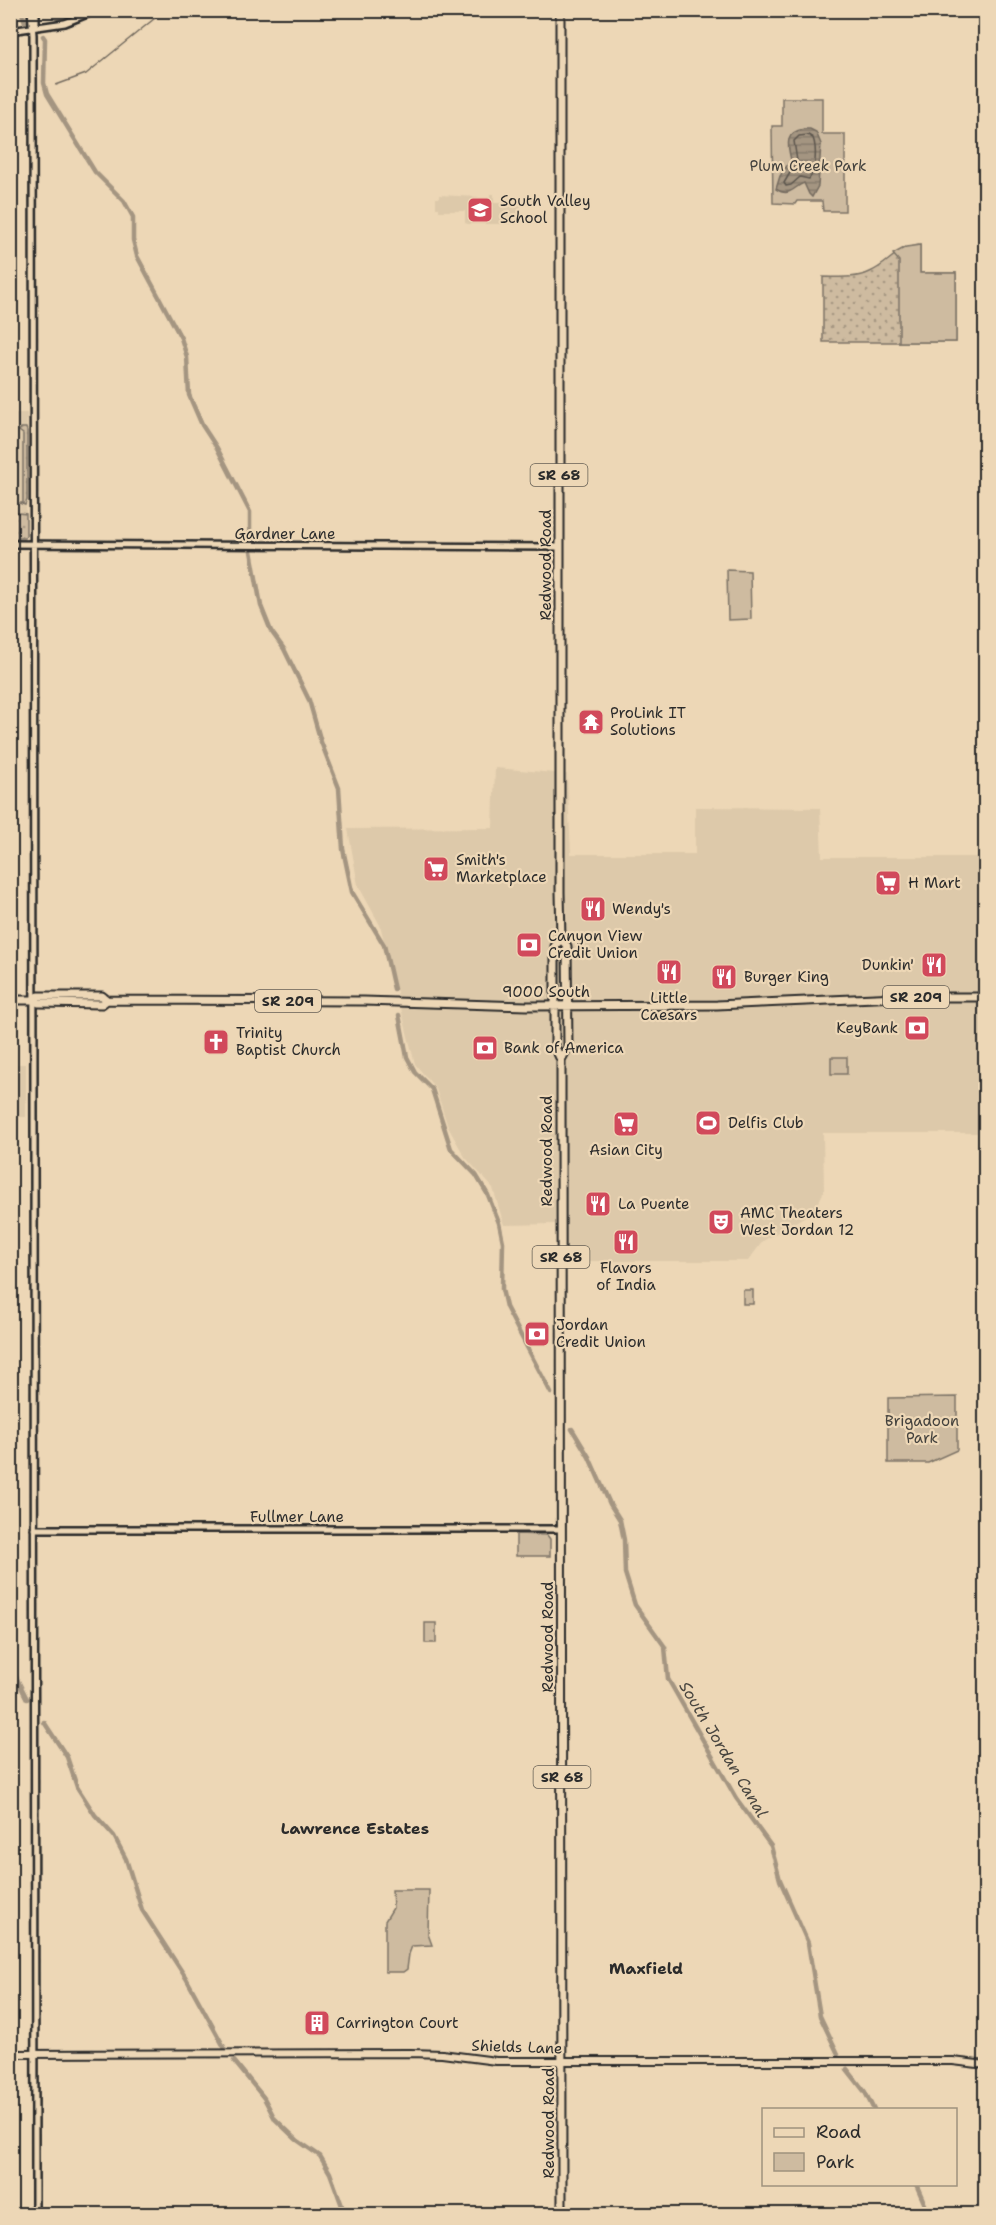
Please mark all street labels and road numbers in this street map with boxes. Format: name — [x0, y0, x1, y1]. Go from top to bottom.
road number: SR 68 — [530, 464, 588, 486]
street label: Redwood Road — [536, 509, 556, 621]
street label: Gardner Lane — [235, 524, 335, 544]
street label: 9000 South — [502, 982, 590, 1002]
road number: SR 209 — [883, 986, 949, 1008]
road number: SR 209 — [255, 990, 321, 1012]
street label: Redwood Road — [537, 1095, 557, 1207]
road number: SR 68 — [532, 1246, 590, 1268]
street label: Fullmer Lane — [250, 1507, 344, 1527]
street label: Redwood Road — [538, 1581, 558, 1693]
road number: SR 68 — [534, 1766, 590, 1788]
street label: Shields Lane — [471, 2035, 563, 2059]
street label: Redwood Road — [539, 2067, 559, 2179]

